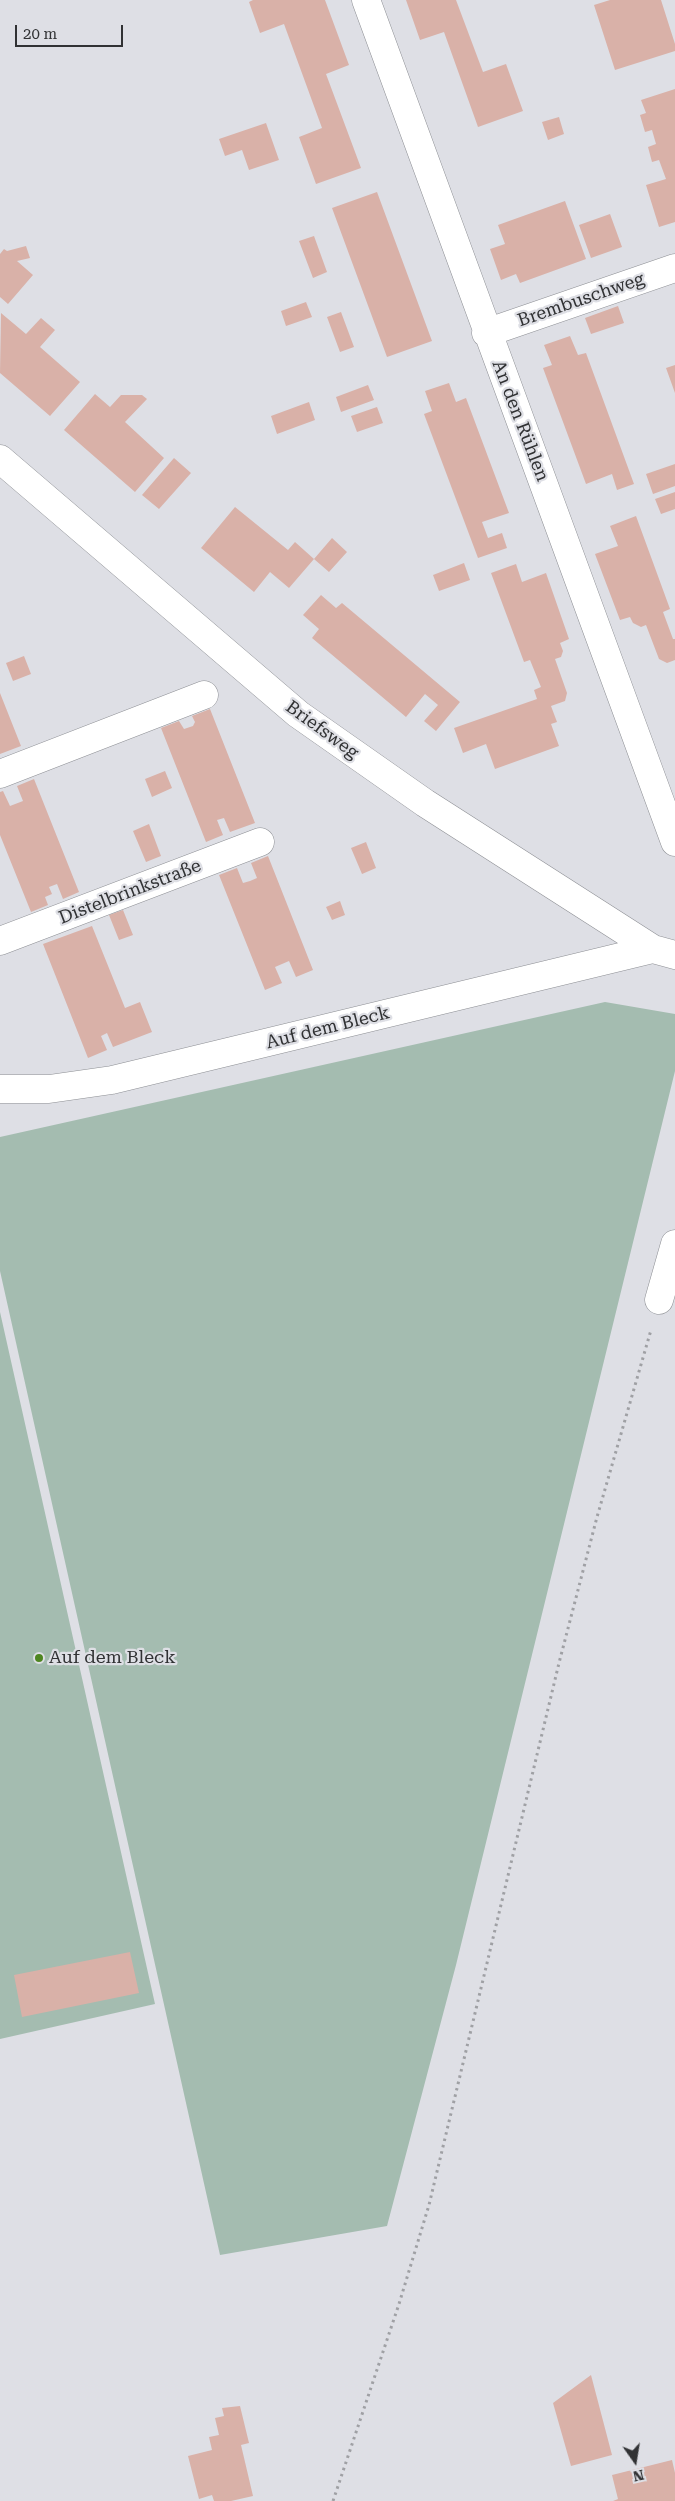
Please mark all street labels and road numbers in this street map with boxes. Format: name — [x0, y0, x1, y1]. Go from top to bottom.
street label: Brembuschweg — [515, 268, 647, 332]
street label: An den Rühlen — [487, 357, 553, 485]
street label: Briefsweg — [281, 696, 363, 764]
street label: Distelbrinkstraße — [56, 855, 204, 929]
street label: Auf dem Bleck — [264, 1002, 392, 1054]

